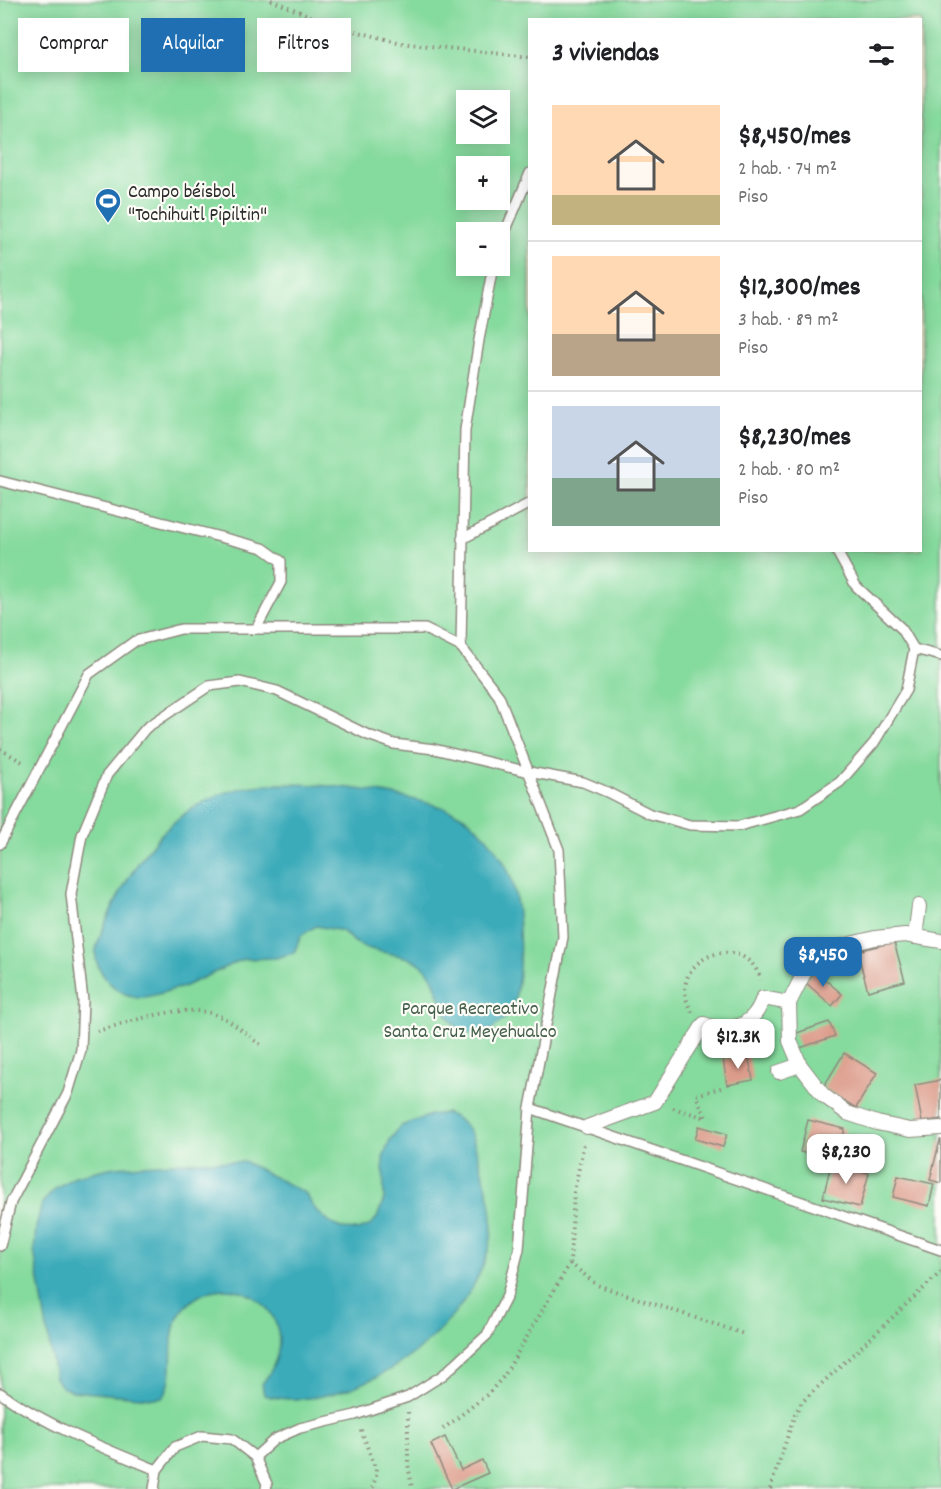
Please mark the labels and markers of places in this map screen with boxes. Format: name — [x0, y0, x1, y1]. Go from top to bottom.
place label: Campo béisbol "Tochihuitl Pipiltin" — [128, 179, 267, 230]
sports icon: Campo béisbol "Tochihuitl Pipiltin" — [93, 186, 123, 224]
pin: $8,450 — [774, 937, 872, 988]
pin: $12.3K — [689, 1019, 787, 1070]
pin: $8,230 — [797, 1134, 895, 1185]

